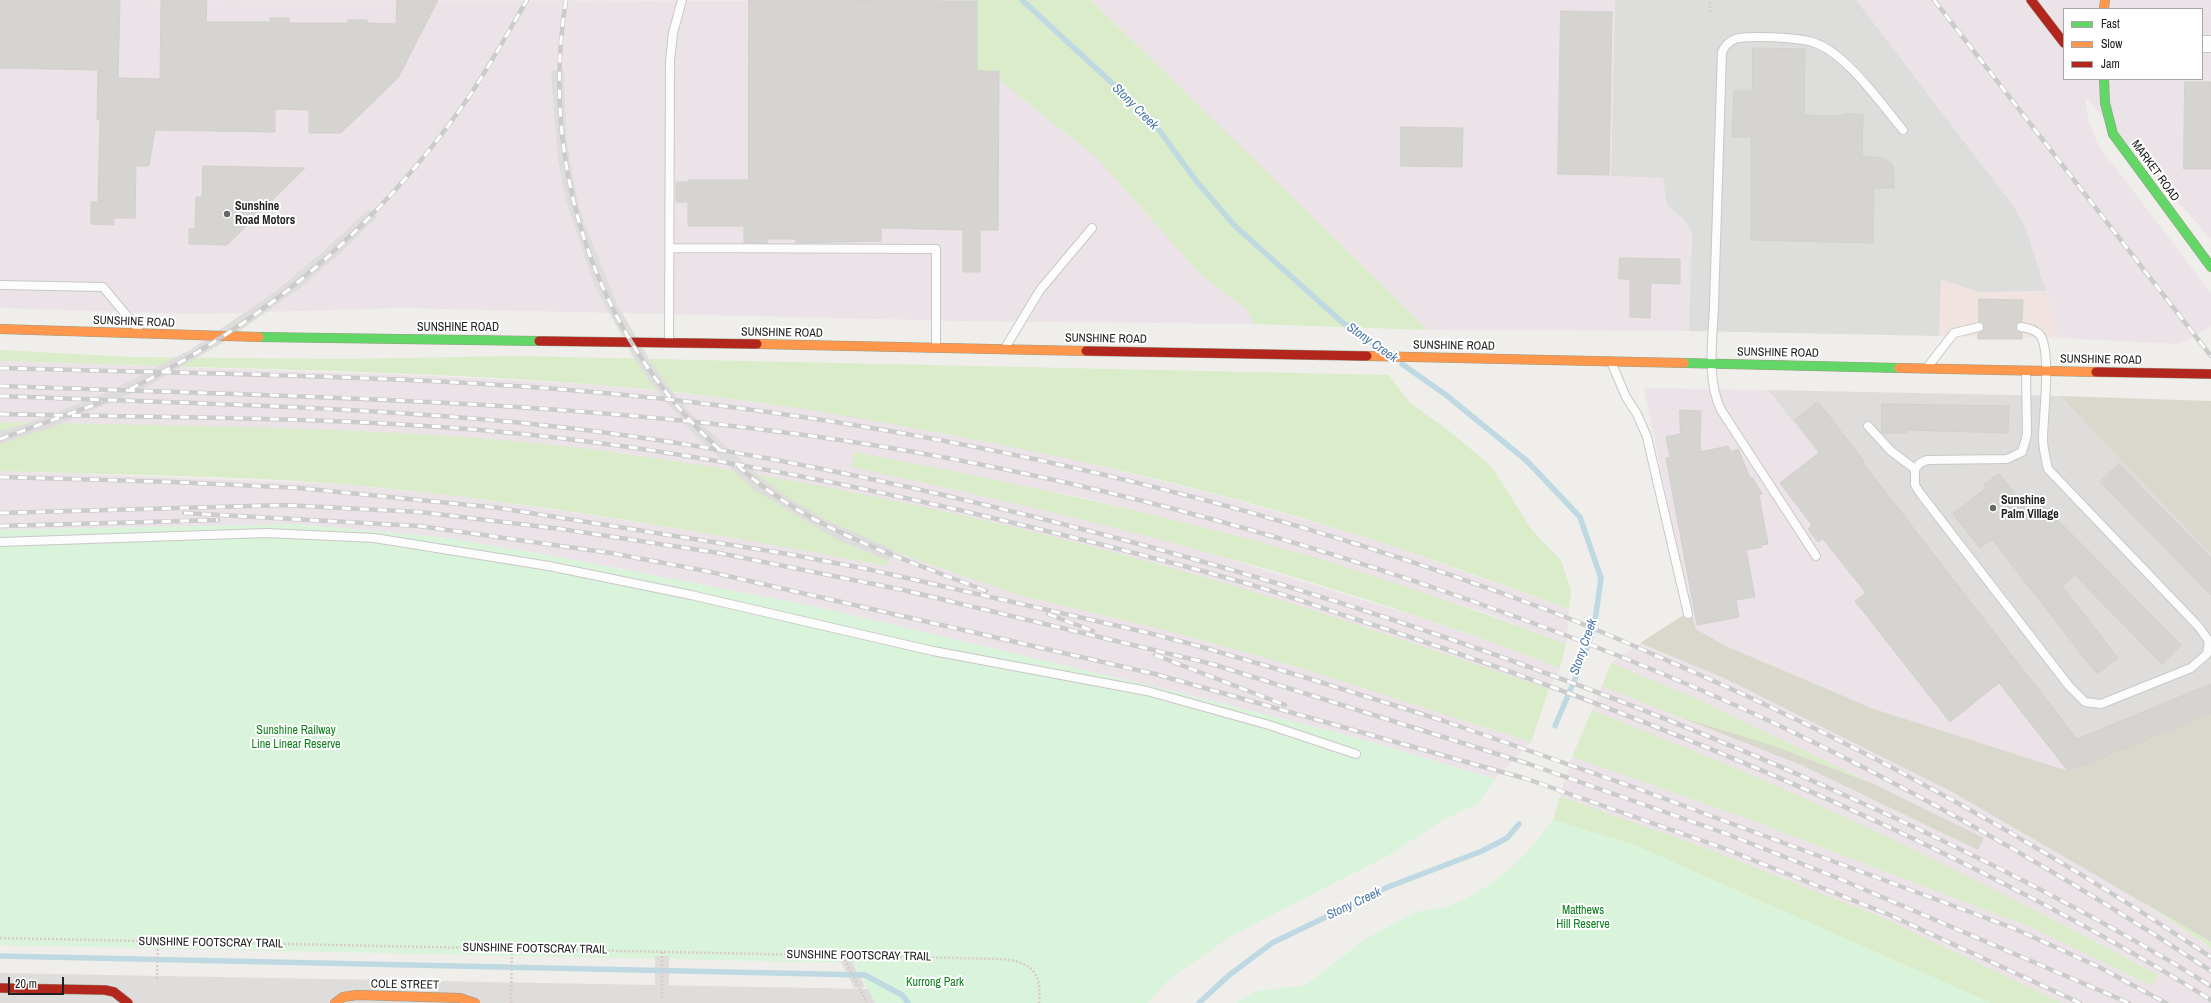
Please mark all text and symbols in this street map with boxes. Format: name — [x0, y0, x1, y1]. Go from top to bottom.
legend — [2063, 8, 2203, 80]
text: Fast — [2101, 16, 2120, 32]
text: Slow — [2101, 36, 2122, 52]
text: Jam — [2101, 56, 2120, 72]
water label: Stony Creek — [1109, 81, 1161, 133]
street label: MARKET ROAD — [2128, 138, 2182, 204]
place label: Sunshine Road Motors — [235, 200, 295, 228]
marker: Sunshine Road Motors — [222, 209, 232, 219]
street label: SUNSHINE ROAD — [93, 313, 175, 331]
water label: Stony Creek — [1344, 320, 1400, 366]
street label: SUNSHINE ROAD — [417, 321, 499, 335]
street label: SUNSHINE ROAD — [741, 325, 823, 341]
street label: SUNSHINE ROAD — [1065, 331, 1147, 347]
street label: SUNSHINE ROAD — [1413, 338, 1495, 354]
street label: SUNSHINE ROAD — [1737, 345, 1819, 361]
street label: SUNSHINE ROAD — [2060, 352, 2142, 368]
place label: Sunshine Palm Village — [2001, 494, 2059, 522]
marker: Sunshine Palm Village — [1988, 503, 1998, 513]
water label: Stony Creek — [1567, 617, 1601, 677]
park label: Sunshine Railway Line Linear Reserve — [251, 724, 341, 752]
water label: Stony Creek — [1324, 885, 1384, 923]
park label: Matthews Hill Reserve — [1556, 904, 1610, 932]
street label: SUNSHINE FOOTSCRAY TRAIL — [139, 935, 283, 951]
street label: SUNSHINE FOOTSCRAY TRAIL — [463, 941, 607, 957]
street label: SUNSHINE FOOTSCRAY TRAIL — [787, 948, 931, 964]
scale bar — [10, 969, 66, 995]
text: 20 m — [15, 976, 37, 992]
park label: Kurrong Park — [906, 976, 964, 990]
street label: COLE STREET — [371, 977, 439, 993]

